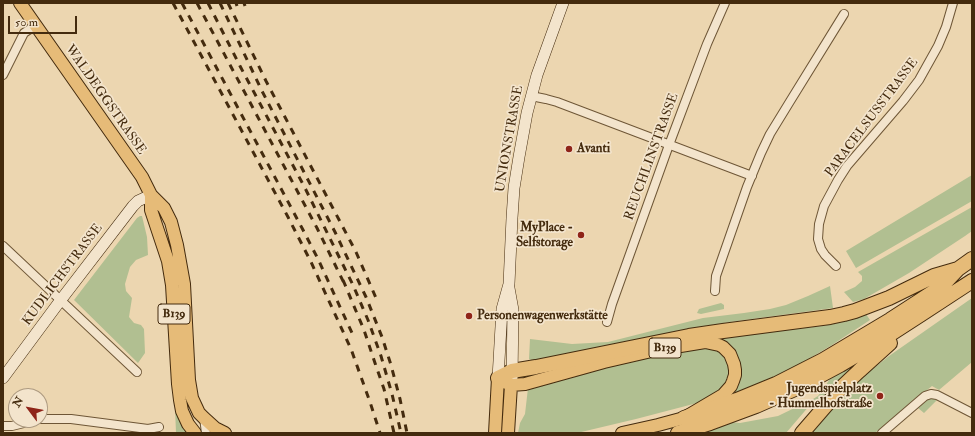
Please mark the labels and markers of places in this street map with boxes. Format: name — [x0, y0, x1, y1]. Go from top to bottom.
place label: Avanti — [577, 141, 610, 157]
marker: Avanti — [564, 144, 574, 154]
place label: MyPlace - Selfstorage — [516, 220, 573, 251]
marker: MyPlace - Selfstorage — [576, 230, 586, 240]
place label: Personenwagenwerkstätte — [477, 308, 608, 324]
marker: Personenwagenwerkstätte — [464, 311, 474, 321]
place label: Jugendspielplatz - Hummelhofstraße — [769, 381, 872, 412]
marker: Jugendspielplatz - Hummelhofstraße — [875, 391, 885, 401]

